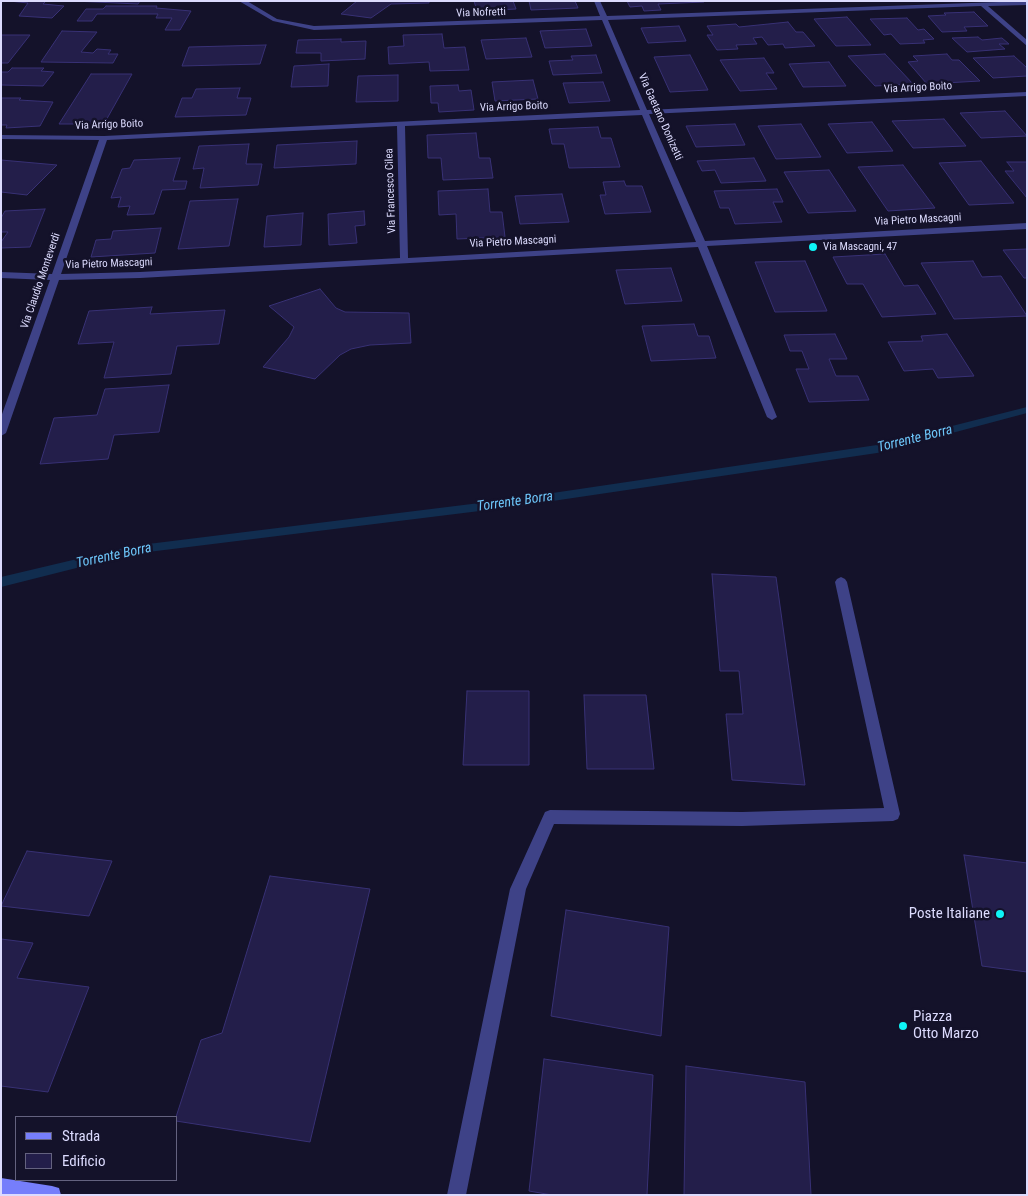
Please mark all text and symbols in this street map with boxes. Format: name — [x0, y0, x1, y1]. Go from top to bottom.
street label: Via Nofretti — [456, 6, 506, 20]
street label: Via Gaetano Donizetti — [635, 71, 685, 163]
street label: Via Arrigo Boito — [884, 80, 952, 96]
street label: Via Arrigo Boito — [480, 99, 548, 115]
street label: Via Arrigo Boito — [75, 117, 143, 133]
street label: Via Francesco Cilea — [383, 148, 399, 234]
street label: Via Pietro Mascagni — [874, 211, 962, 229]
street label: Via Claudio Monteverdi — [18, 231, 64, 331]
street label: Via Pietro Mascagni — [469, 233, 557, 251]
place label: Via Mascagni, 47 — [823, 240, 897, 254]
marker: Via Mascagni, 47 — [807, 241, 819, 253]
street label: Via Pietro Mascagni — [65, 256, 153, 272]
water label: Torrente Borra — [876, 422, 954, 456]
water label: Torrente Borra — [476, 488, 554, 516]
water label: Torrente Borra — [75, 540, 153, 572]
place label: Poste Italiane — [909, 905, 990, 923]
marker: Poste Italiane — [994, 908, 1006, 920]
place label: Piazza Otto Marzo — [913, 1008, 979, 1043]
marker: Piazza Otto Marzo — [897, 1020, 909, 1032]
legend — [15, 1116, 178, 1181]
text: Strada — [62, 1127, 100, 1145]
text: Edificio — [62, 1152, 105, 1170]

